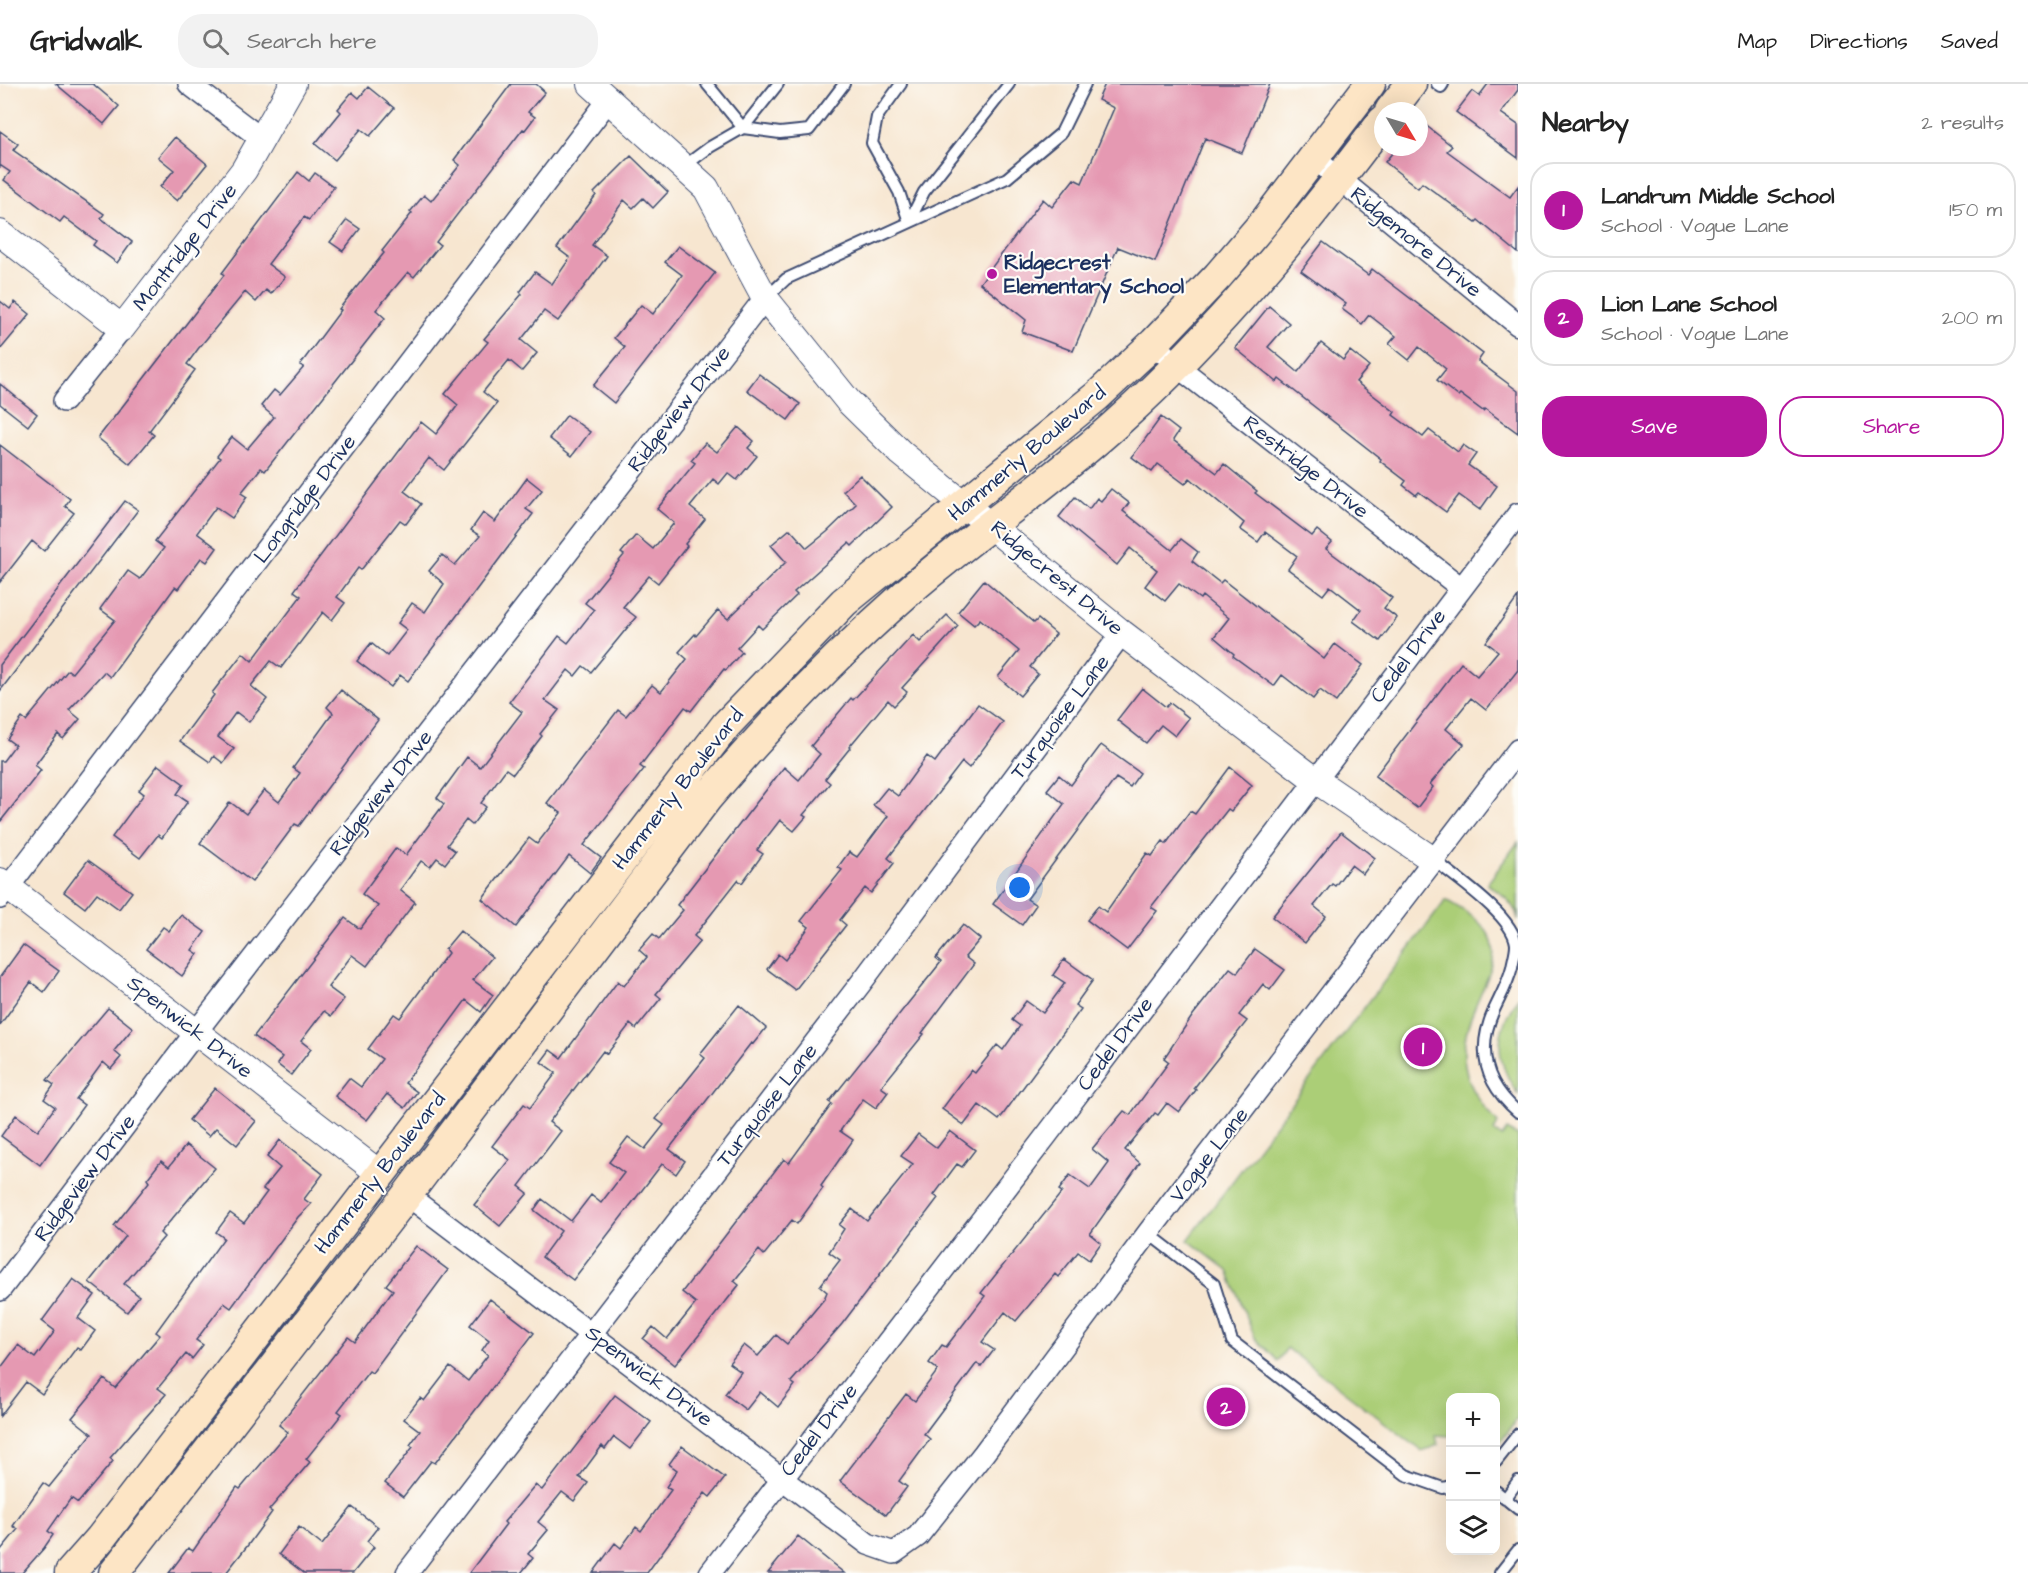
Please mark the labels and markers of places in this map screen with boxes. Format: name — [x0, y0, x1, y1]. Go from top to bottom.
place label: Ridgecrest Elementary School — [1004, 248, 1185, 304]
marker: Ridgecrest Elementary School — [985, 267, 999, 281]
pin: 1 — [1404, 1024, 1442, 1070]
pin: 2 — [1206, 1384, 1246, 1430]

